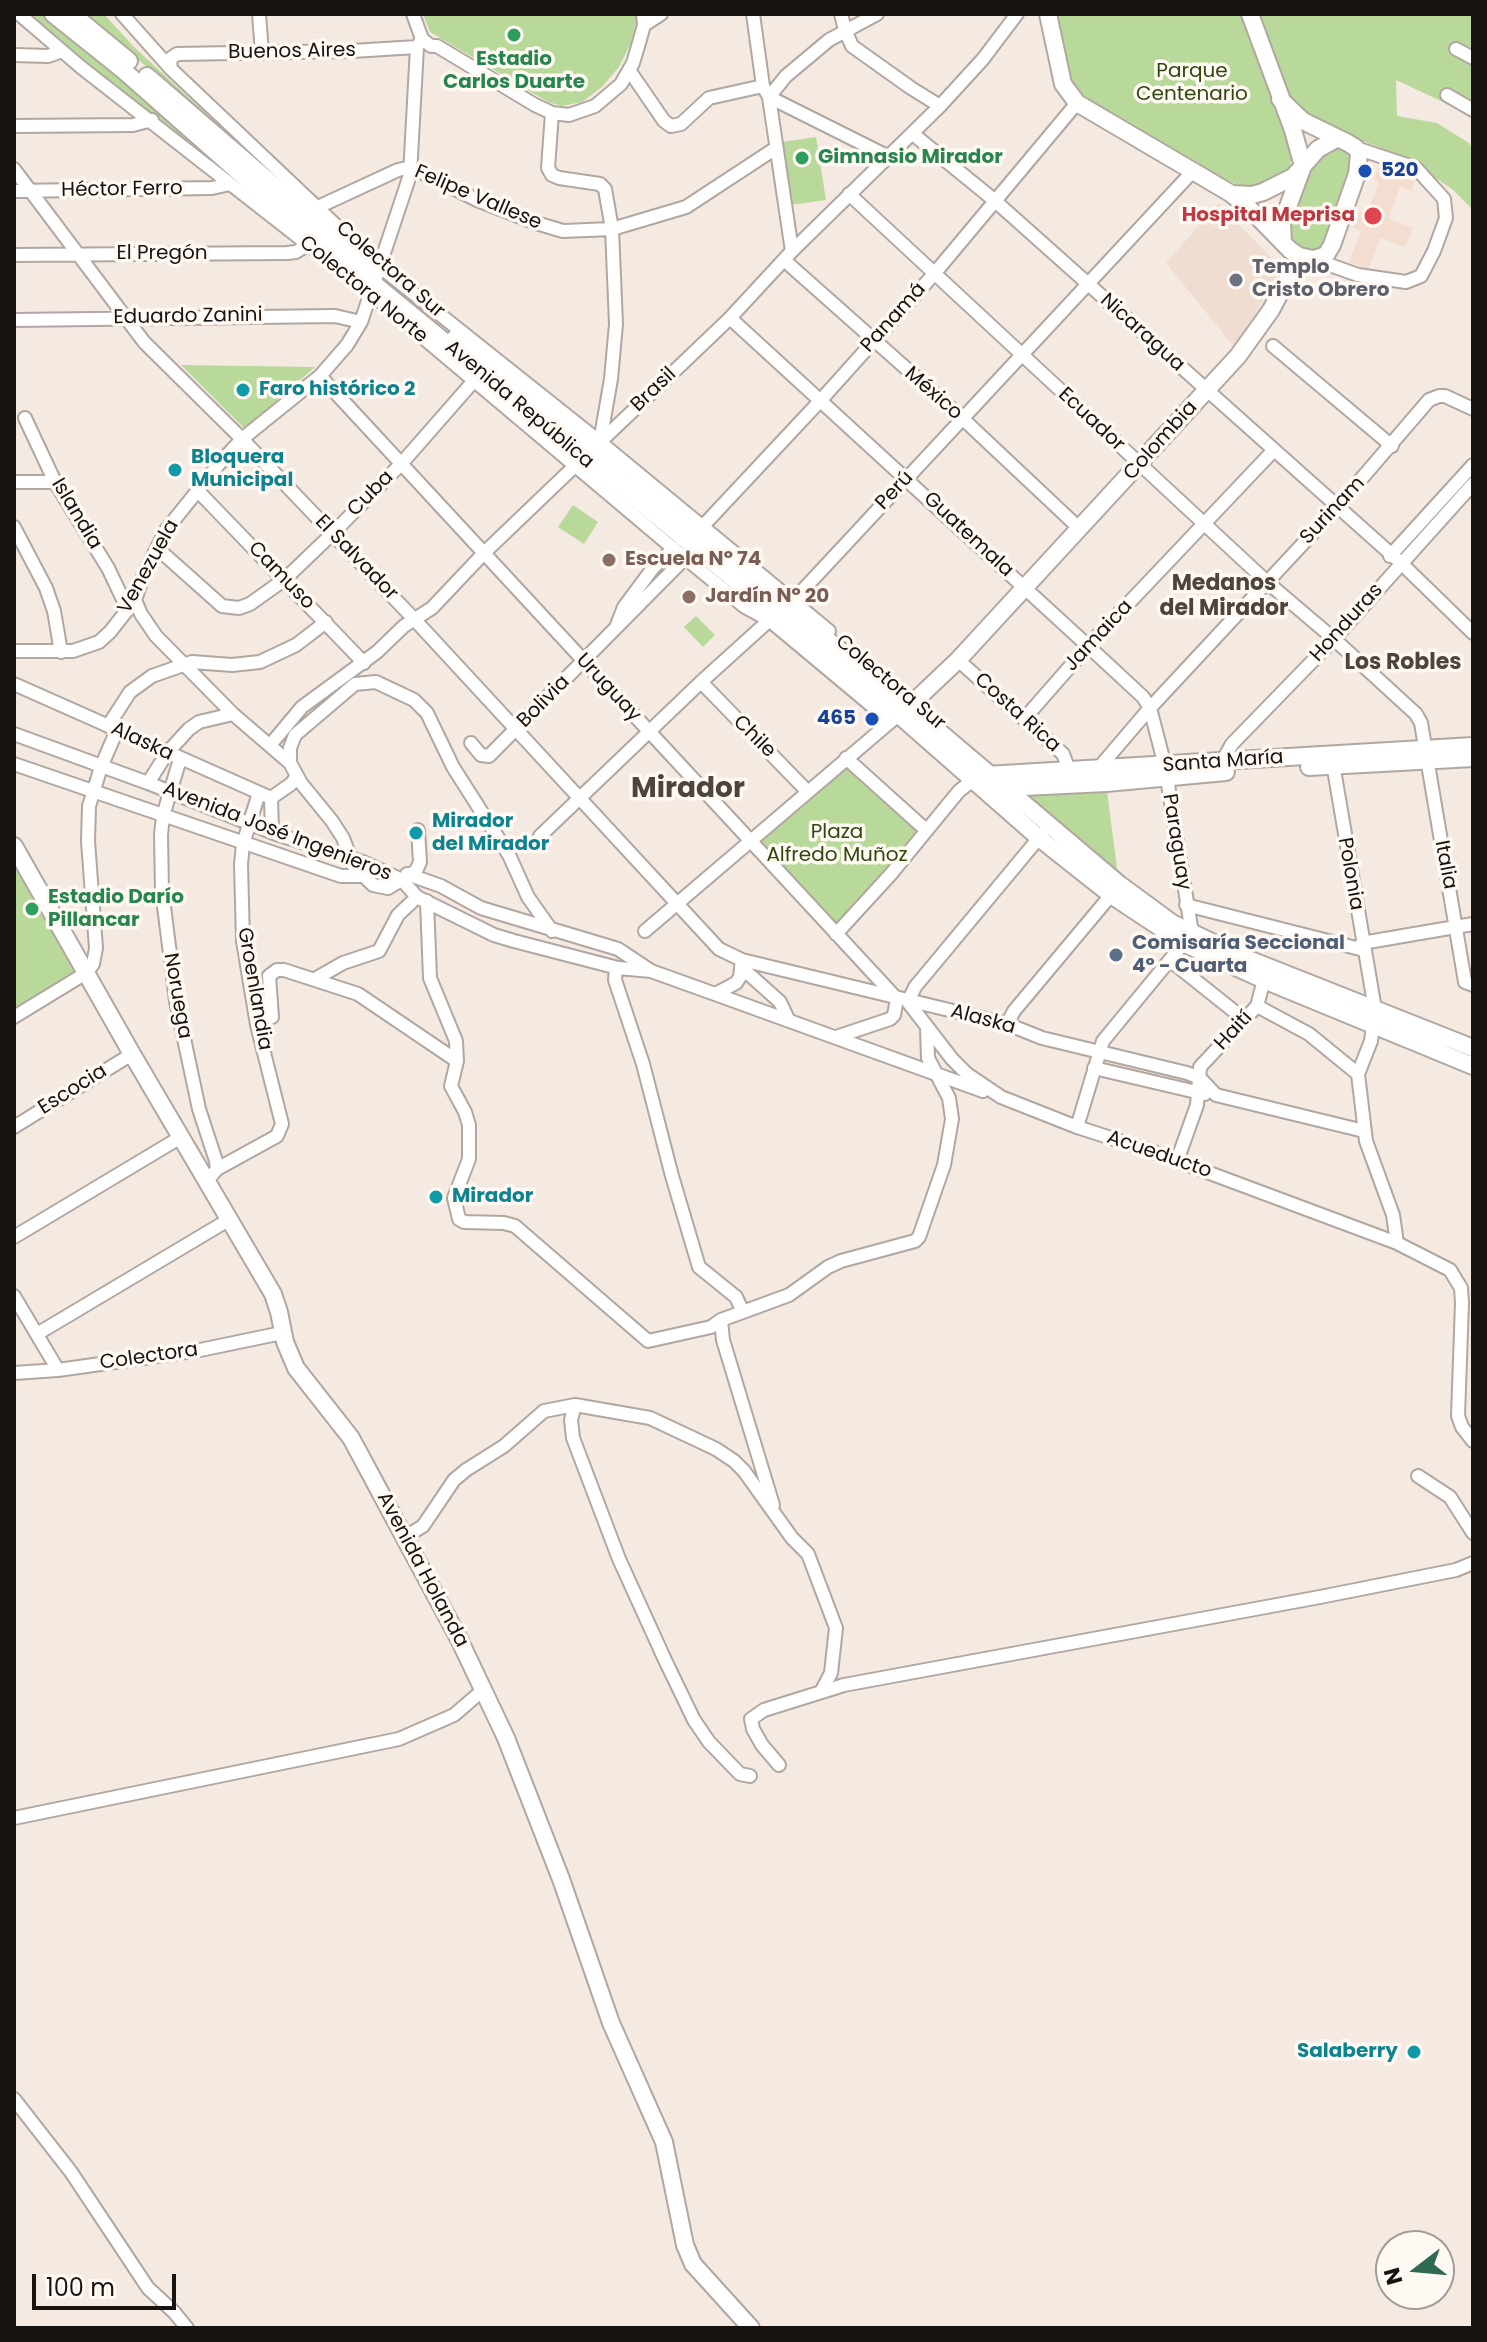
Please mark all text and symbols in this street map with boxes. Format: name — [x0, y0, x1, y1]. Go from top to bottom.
marker: Estadio Carlos Duarte — [505, 26, 523, 44]
street label: Buenos Aires — [228, 39, 356, 65]
place label: Estadio Carlos Duarte — [443, 48, 585, 95]
park label: Parque Centenario — [1136, 60, 1248, 107]
place label: Gimnasio Mirador — [818, 146, 1003, 170]
marker: Gimnasio Mirador — [793, 149, 811, 167]
place label: 520 — [1381, 159, 1418, 183]
street label: Felipe Vallese — [411, 160, 545, 236]
marker: 520 — [1356, 162, 1374, 180]
street label: Héctor Ferro — [61, 177, 183, 203]
place label: Hospital Meprisa — [1182, 204, 1355, 228]
marker: Hospital Meprisa — [1362, 205, 1384, 227]
street label: Colectora Sur — [331, 216, 449, 324]
street label: Colectora Norte — [294, 231, 432, 349]
street label: El Pregón — [116, 242, 208, 266]
place label: Templo Cristo Obrero — [1252, 256, 1389, 303]
marker: Templo Cristo Obrero — [1227, 271, 1245, 289]
street label: Panamá — [856, 278, 932, 358]
street label: Nicaragua — [1095, 289, 1189, 377]
street label: Eduardo Zanini — [113, 304, 263, 330]
street label: Avenida República — [440, 336, 598, 474]
street label: México — [899, 362, 967, 426]
street label: Brasil — [626, 363, 682, 417]
place label: Faro histórico 2 — [259, 378, 415, 402]
marker: Faro histórico 2 — [234, 381, 252, 399]
street label: Ecuador — [1053, 383, 1129, 457]
street label: Colombia — [1119, 396, 1203, 486]
place label: Bloquera Municipal — [191, 446, 293, 493]
marker: Bloquera Municipal — [166, 461, 184, 479]
street label: Cuba — [343, 466, 399, 522]
street label: Perú — [871, 467, 919, 515]
street label: Surinam — [1296, 472, 1370, 550]
street label: Islandia — [45, 474, 107, 554]
street label: Guatemala — [918, 487, 1018, 583]
street label: El Salvador — [309, 510, 403, 606]
street label: Venezuela — [113, 516, 185, 618]
street label: Camuso — [243, 537, 319, 615]
place label: Escuela Nº 74 — [625, 548, 761, 572]
marker: Escuela Nº 74 — [600, 551, 618, 569]
district label: Medanos del Mirador — [1159, 571, 1289, 622]
street label: Honduras — [1306, 579, 1388, 667]
place label: Jardín Nº 20 — [705, 585, 829, 609]
marker: Jardín Nº 20 — [680, 588, 698, 606]
street label: Jamaica — [1060, 595, 1138, 677]
street label: Colectora Sur — [830, 630, 950, 736]
street label: Uruguay — [570, 649, 646, 727]
district label: Los Robles — [1344, 650, 1462, 676]
street label: Costa Rica — [969, 668, 1065, 758]
street label: Bolivia — [513, 671, 575, 733]
place label: 465 — [817, 707, 856, 731]
marker: 465 — [863, 710, 881, 728]
street label: Chile — [728, 711, 780, 763]
street label: Alaska — [107, 717, 177, 767]
street label: Santa María — [1162, 746, 1284, 778]
district label: Mirador — [631, 773, 745, 807]
street label: Avenida José Ingenieros — [159, 777, 395, 887]
street label: Paraguay — [1157, 792, 1195, 892]
place label: Mirador del Mirador — [432, 810, 549, 857]
park label: Plaza Alfredo Muñoz — [766, 821, 908, 868]
marker: Mirador del Mirador — [407, 824, 425, 842]
street label: Polonia — [1332, 836, 1368, 912]
street label: Italia — [1429, 839, 1461, 891]
place label: Estadio Darío Pillancar — [48, 886, 184, 933]
marker: Estadio Darío Pillancar — [23, 900, 41, 918]
street label: Groenlandia — [231, 926, 277, 1052]
place label: Comisaría Seccional 4º - Cuarta — [1132, 932, 1345, 979]
marker: Comisaría Seccional 4º - Cuarta — [1107, 946, 1125, 964]
street label: Noruega — [158, 951, 196, 1041]
street label: Alaska — [948, 1000, 1018, 1040]
street label: Haití — [1210, 1007, 1258, 1055]
street label: Escocia — [34, 1060, 112, 1120]
street label: Acueducto — [1103, 1126, 1215, 1184]
place label: Mirador — [452, 1185, 533, 1209]
marker: Mirador — [427, 1188, 445, 1206]
street label: Colectora — [98, 1338, 200, 1376]
street label: Avenida Holanda — [371, 1488, 473, 1652]
place label: Salaberry — [1297, 2040, 1398, 2064]
marker: Salaberry — [1405, 2043, 1423, 2061]
north arrow — [1375, 2230, 1455, 2310]
scale bar — [36, 2258, 180, 2308]
text: N — [1376, 2264, 1411, 2288]
text: 100 m — [46, 2271, 115, 2304]

